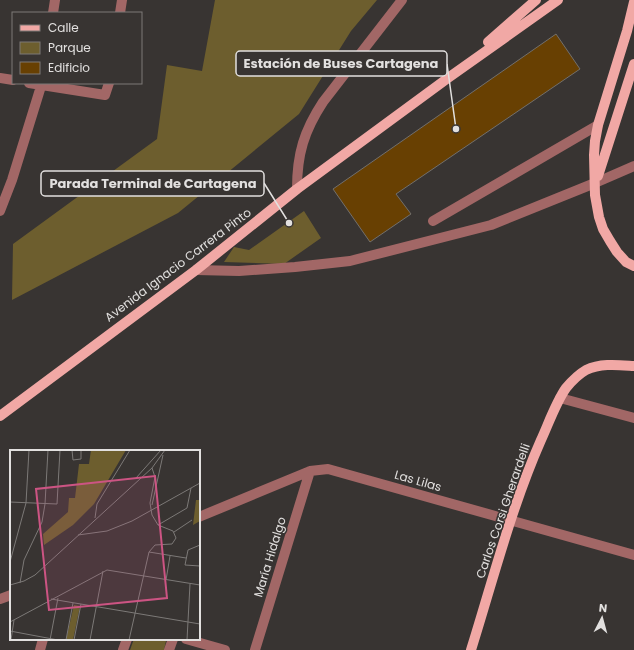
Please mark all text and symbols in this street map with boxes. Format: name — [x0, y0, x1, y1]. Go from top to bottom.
legend — [12, 12, 142, 84]
text: Calle — [48, 19, 79, 36]
text: Parque — [48, 39, 91, 56]
callout: Estación de Buses Cartagena — [236, 51, 447, 76]
text: Estación de Buses Cartagena — [244, 54, 439, 73]
text: Edificio — [48, 59, 90, 76]
callout: Parada Terminal de Cartagena — [41, 171, 264, 196]
text: Parada Terminal de Cartagena — [49, 174, 257, 193]
street label: Avenida Ignacio Carrera Pinto — [101, 204, 255, 325]
street label: Carlos Corsi Gherardelli — [471, 441, 534, 581]
inset map — [10, 450, 200, 640]
street label: Las Lilas — [393, 466, 444, 495]
street label: María Hidalgo — [249, 514, 290, 599]
north arrow — [582, 598, 622, 638]
text: N — [598, 600, 608, 616]

